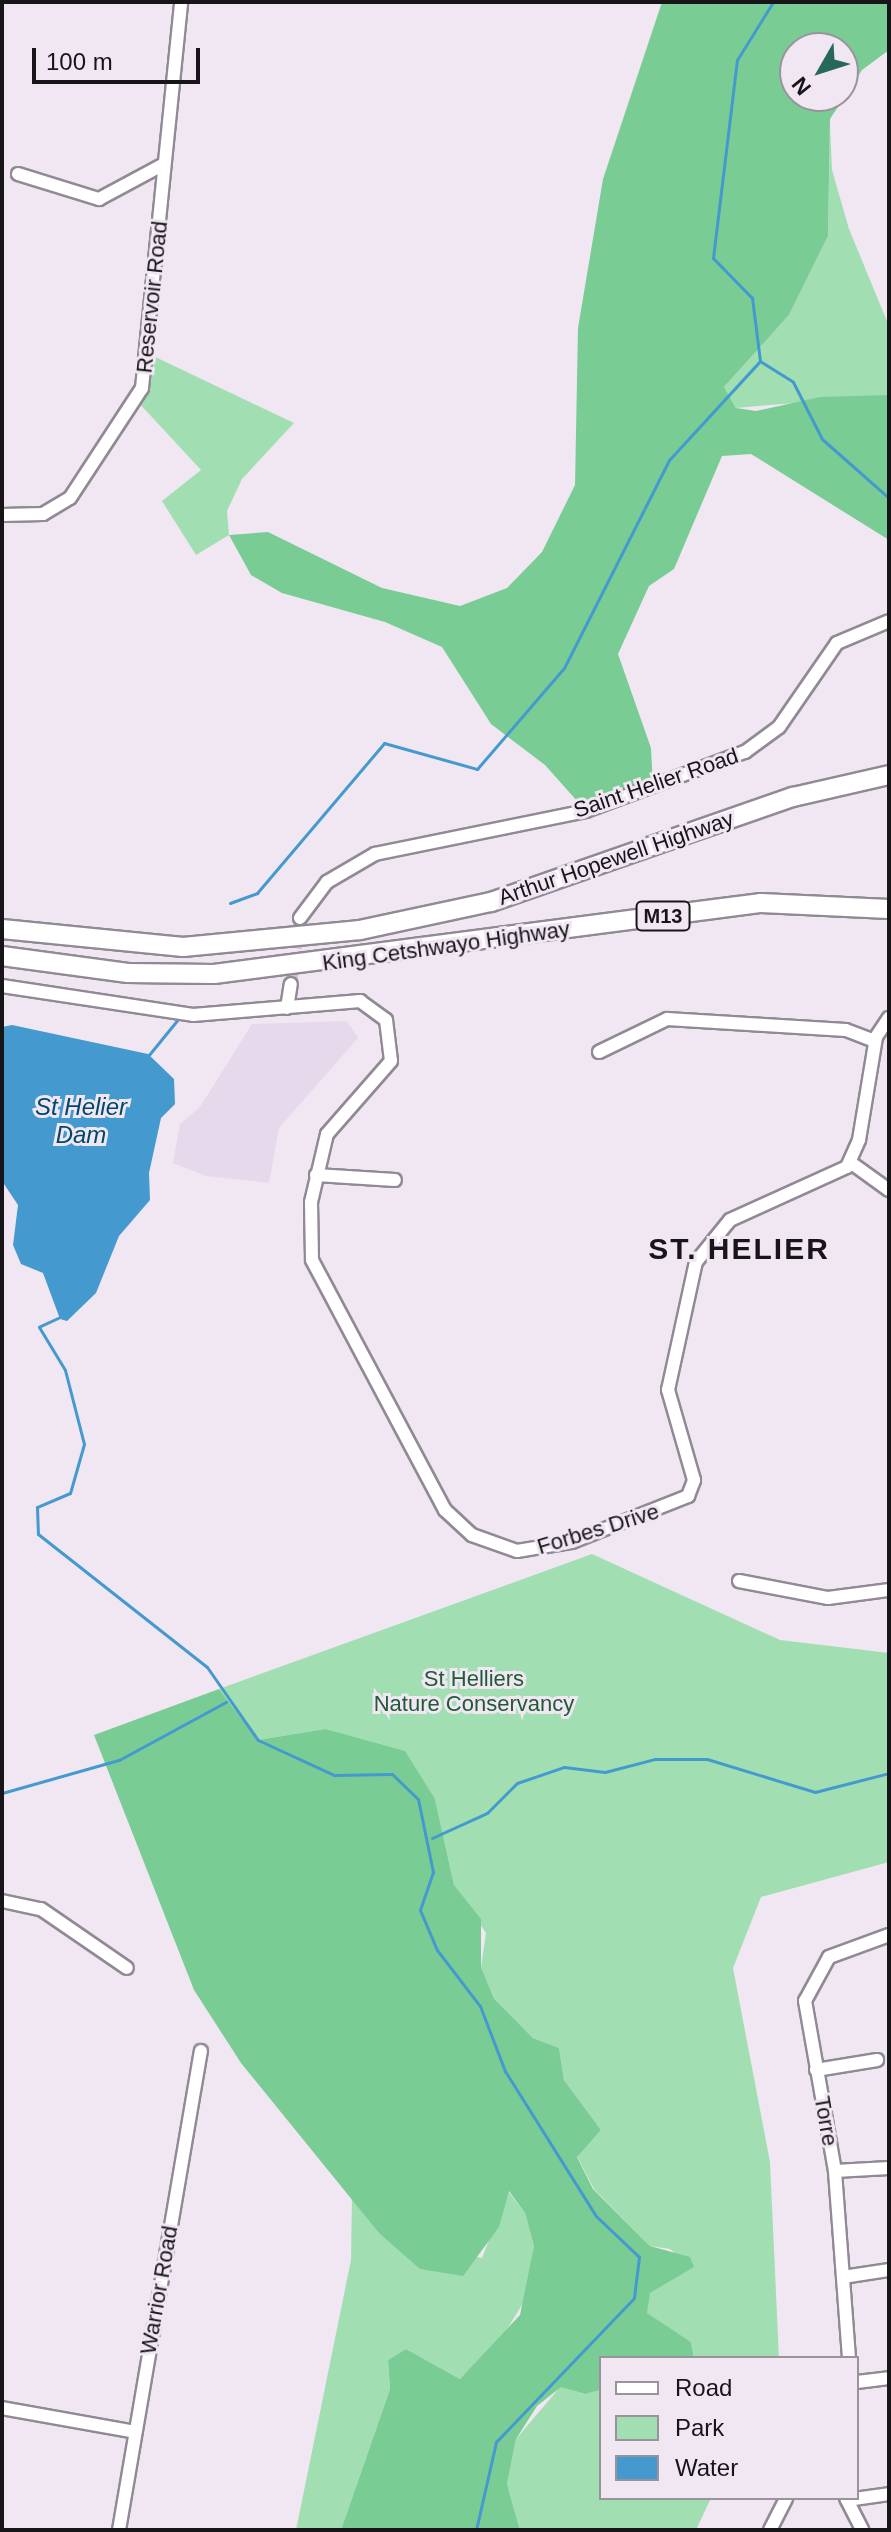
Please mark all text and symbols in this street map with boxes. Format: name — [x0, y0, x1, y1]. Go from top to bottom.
scale bar — [36, 32, 204, 82]
north arrow — [779, 32, 859, 112]
text: 100 m — [46, 48, 113, 75]
text: N — [787, 72, 816, 100]
street label: Reservoir Road — [131, 220, 173, 374]
street label: Saint Helier Road — [570, 742, 742, 824]
street label: Arthur Hopewell Highway — [495, 805, 737, 911]
road number: M13 — [635, 900, 691, 932]
street label: King Cetshwayo Highway — [321, 916, 571, 976]
water label: St Helier Dam — [35, 1093, 127, 1149]
district label: ST. HELIER — [648, 1231, 830, 1267]
street label: Forbes Drive — [534, 1498, 662, 1560]
park label: St Helliers Nature Conservancy — [374, 1665, 574, 1716]
street label: Torre — [809, 2094, 843, 2148]
street label: Warrior Road — [135, 2224, 183, 2356]
legend — [599, 2356, 859, 2500]
text: Road — [675, 2374, 732, 2401]
text: Park — [675, 2414, 724, 2441]
text: Water — [675, 2454, 738, 2481]

